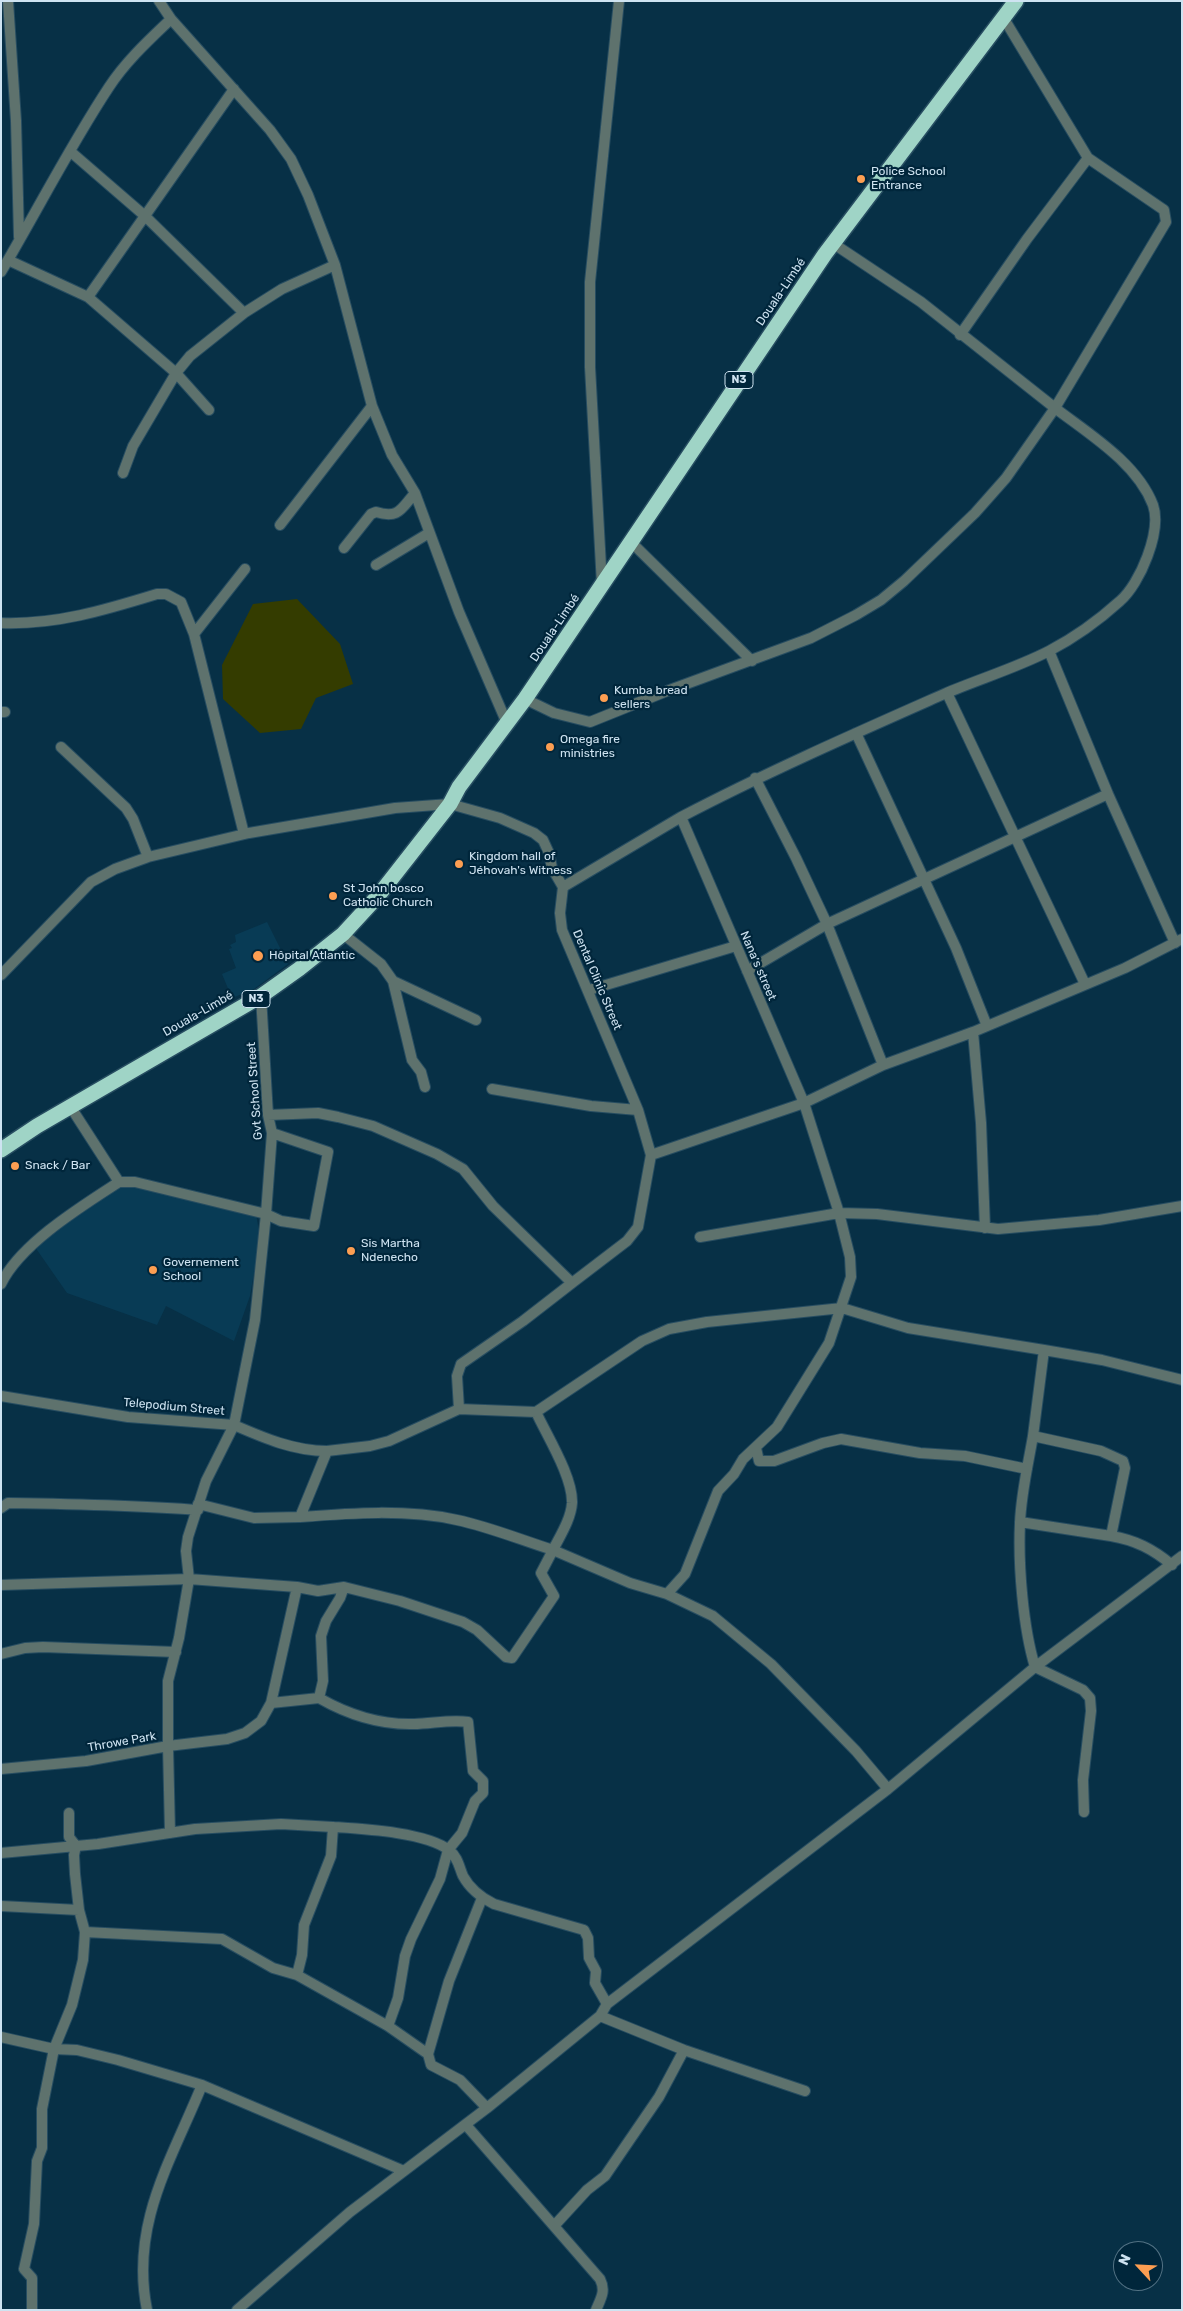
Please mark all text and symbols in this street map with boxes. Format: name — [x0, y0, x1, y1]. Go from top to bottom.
place label: Police School Entrance — [871, 165, 946, 193]
marker: Police School Entrance — [855, 173, 867, 185]
street label: Douala-Limbé — [753, 255, 809, 329]
road number: N3 — [725, 372, 753, 388]
street label: Douala-Limbé — [527, 591, 583, 665]
place label: Kumba bread sellers — [614, 684, 688, 712]
marker: Kumba bread sellers — [598, 692, 610, 704]
place label: Omega fire ministries — [560, 733, 620, 761]
marker: Omega fire ministries — [544, 741, 556, 753]
place label: Kingdom hall of Jéhovah's Witness — [469, 850, 572, 878]
marker: Kingdom hall of Jéhovah's Witness — [453, 858, 465, 870]
place label: St John bosco Catholic Church — [343, 882, 433, 910]
marker: St John bosco Catholic Church — [327, 890, 339, 902]
street label: Dental Clinic Street — [569, 928, 625, 1032]
street label: Nana׳s street — [737, 929, 779, 1003]
marker: Hôpital Atlantic — [251, 949, 265, 963]
place label: Hôpital Atlantic — [269, 949, 355, 963]
street label: Douala-Limbé — [160, 988, 236, 1040]
road number: N3 — [242, 991, 270, 1008]
street label: Gvt School Street — [244, 1042, 266, 1140]
place label: Snack / Bar — [25, 1159, 90, 1173]
marker: Snack / Bar — [9, 1160, 21, 1172]
place label: Sis Martha Ndenecho — [361, 1237, 420, 1265]
marker: Sis Martha Ndenecho — [345, 1245, 357, 1257]
place label: Governement School — [163, 1256, 239, 1284]
marker: Governement School — [147, 1264, 159, 1276]
street label: Telepodium Street — [123, 1395, 225, 1419]
street label: Throwe Park — [87, 1729, 157, 1755]
north arrow — [1113, 2241, 1163, 2291]
text: N — [1115, 2252, 1135, 2268]

